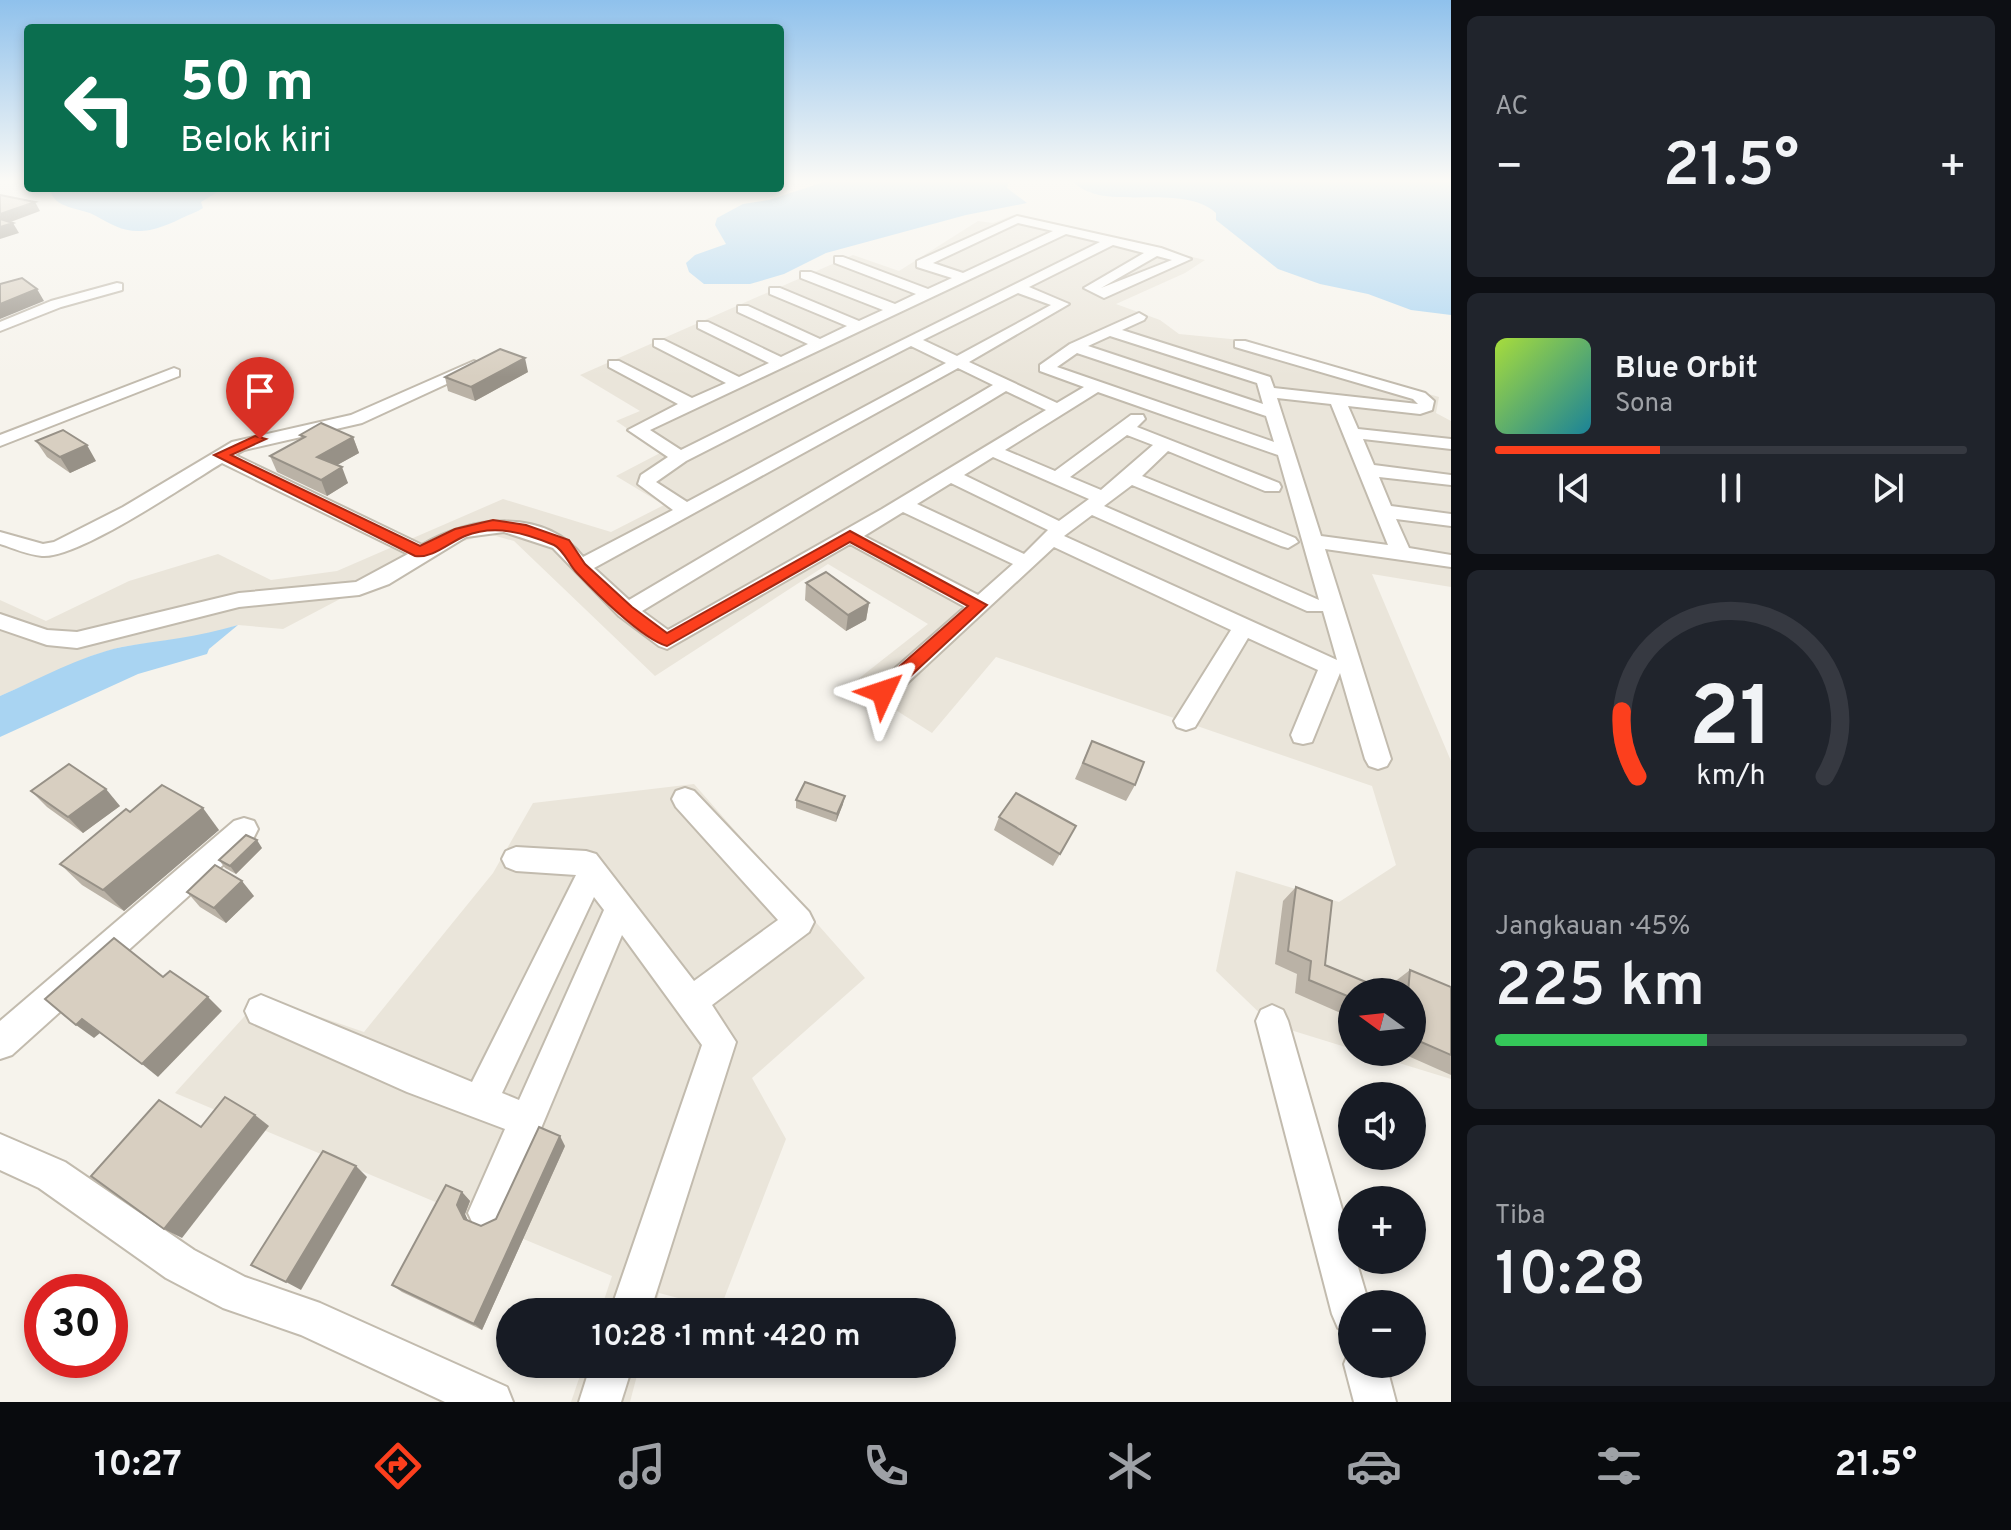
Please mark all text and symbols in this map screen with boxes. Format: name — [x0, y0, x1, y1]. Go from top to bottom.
text: 50 m — [180, 50, 314, 120]
icon: left — [48, 56, 152, 160]
text: AC — [1495, 91, 1528, 124]
text: Belok kiri — [180, 119, 332, 165]
text: 21.5° — [1663, 131, 1799, 207]
text: − — [1495, 141, 1523, 197]
text: + — [1939, 141, 1967, 197]
text: Blue Orbit — [1615, 351, 1758, 388]
pin — [226, 357, 294, 439]
icon: arrive — [238, 369, 282, 413]
text: Sona — [1615, 388, 1673, 421]
icon: previous — [1552, 466, 1596, 510]
icon: pause — [1709, 466, 1753, 510]
icon: next — [1866, 466, 1910, 510]
position arrow — [841, 650, 925, 734]
text: 21 — [1689, 670, 1773, 775]
text: km/h — [1696, 759, 1766, 795]
text: Jangkauan · 45% — [1495, 911, 1690, 944]
text: 225 km — [1495, 951, 1705, 1027]
north arrow — [1338, 978, 1426, 1066]
map controls — [1338, 978, 1426, 1378]
button: sound — [1338, 1082, 1426, 1170]
button: + — [1338, 1186, 1426, 1274]
text: Tiba — [1495, 1200, 1545, 1233]
text: 10:28 — [1495, 1240, 1646, 1316]
speed limit sign: 30 — [24, 1274, 128, 1378]
button: − — [1338, 1290, 1426, 1378]
text: 10:28 · 1 mnt · 420 m — [591, 1319, 861, 1356]
icon: directions — [370, 1438, 426, 1494]
icon: music — [614, 1438, 670, 1494]
icon: phone — [858, 1438, 914, 1494]
icon: climate — [1102, 1438, 1158, 1494]
icon: car — [1346, 1438, 1402, 1494]
icon: filters — [1591, 1438, 1647, 1494]
text: 10:27 — [94, 1443, 182, 1489]
text: 21.5° — [1835, 1443, 1917, 1489]

